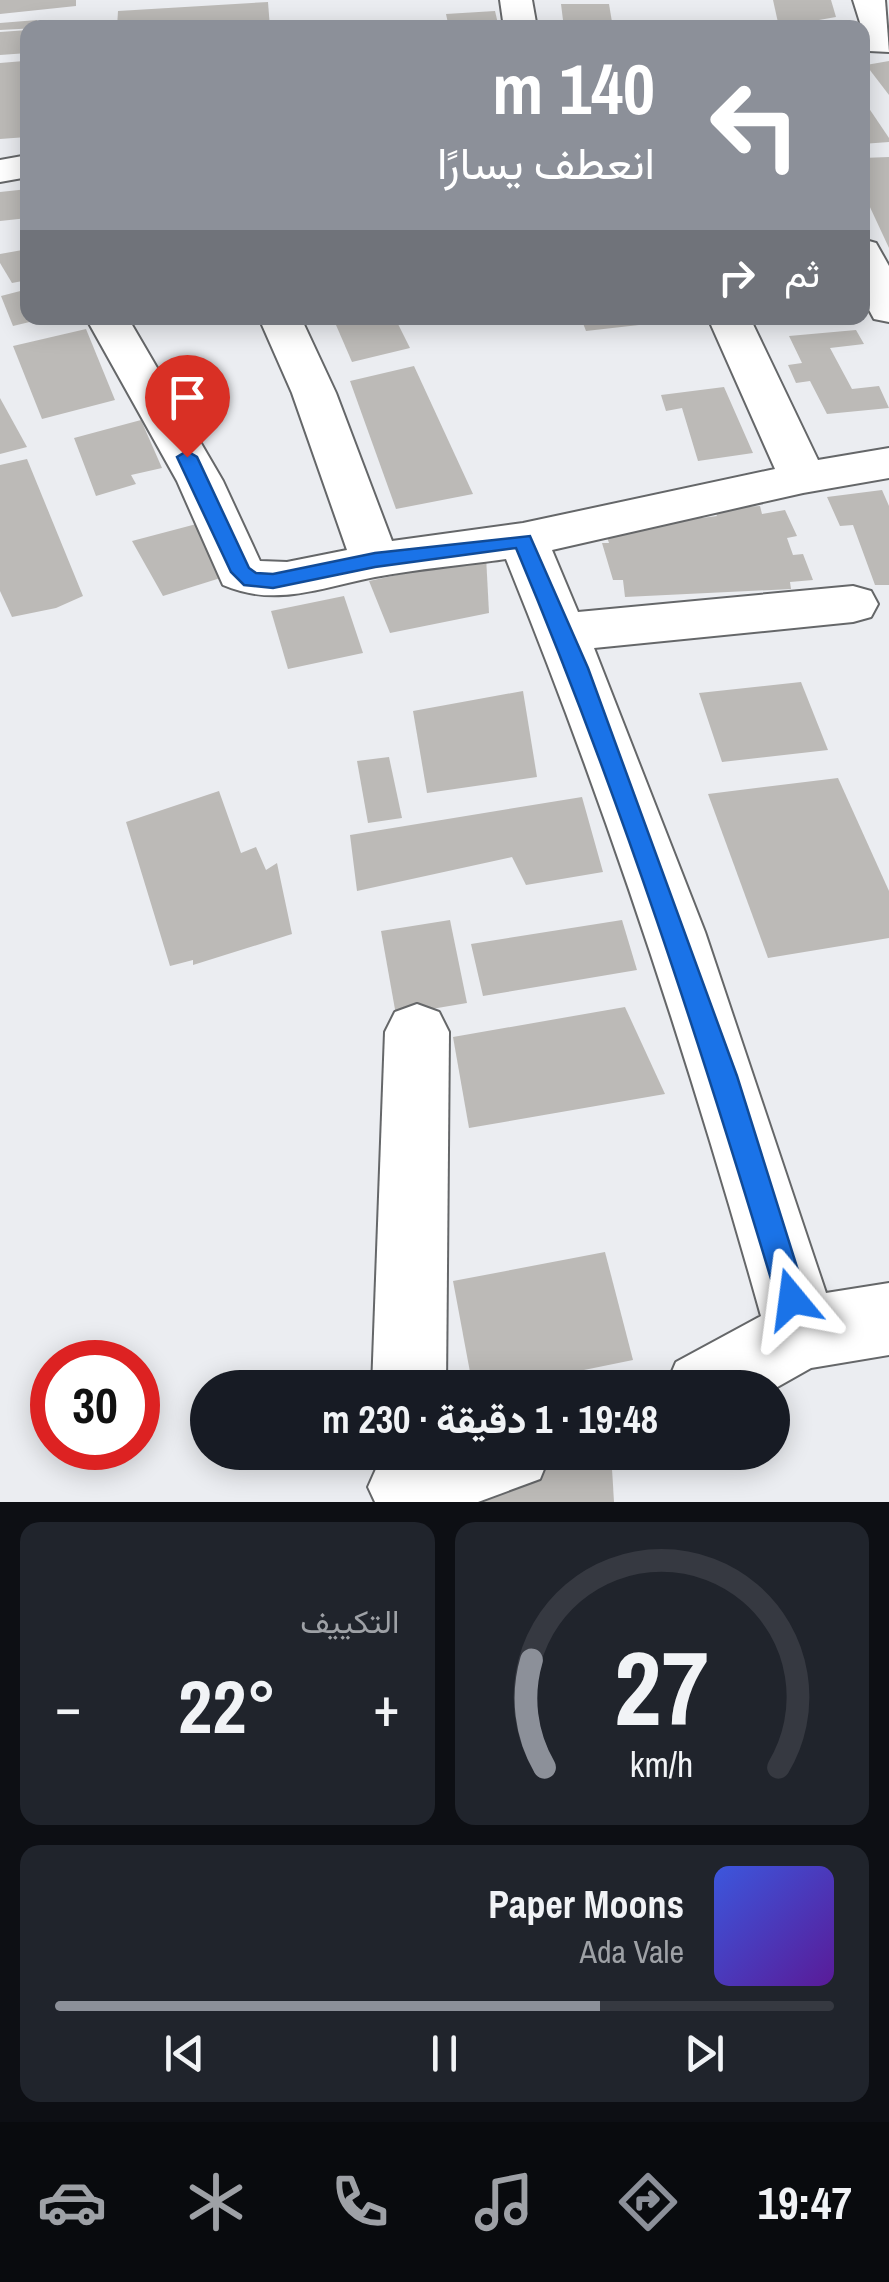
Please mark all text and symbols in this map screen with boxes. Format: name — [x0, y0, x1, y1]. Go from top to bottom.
text: 140 m — [492, 42, 655, 136]
icon: left — [690, 60, 820, 190]
text: انعطف يسارًا — [437, 132, 655, 193]
text: ثم — [784, 248, 820, 299]
icon: right — [709, 250, 764, 305]
pin — [145, 355, 230, 458]
icon: arrive — [160, 370, 215, 425]
position arrow — [740, 1247, 844, 1351]
speed limit sign: 30 — [30, 1340, 160, 1470]
text: 19:48 · 1 دقيقة · 230 m — [322, 1394, 658, 1445]
text: التكييف — [300, 1600, 400, 1643]
text: 27 — [614, 1617, 709, 1757]
text: 22° — [178, 1655, 276, 1756]
text: − — [55, 1669, 81, 1743]
text: + — [373, 1669, 400, 1743]
text: km/h — [630, 1740, 694, 1788]
text: Paper Moons — [488, 1879, 684, 1930]
text: Ada Vale — [579, 1930, 684, 1973]
icon: previous — [157, 2026, 212, 2081]
icon: pause — [417, 2026, 472, 2081]
icon: next — [677, 2026, 732, 2081]
icon: car — [37, 2167, 107, 2237]
icon: climate — [181, 2167, 251, 2237]
icon: phone — [325, 2167, 395, 2237]
icon: music — [469, 2167, 539, 2237]
icon: directions — [613, 2167, 683, 2237]
text: 19:47 — [758, 2172, 852, 2233]

